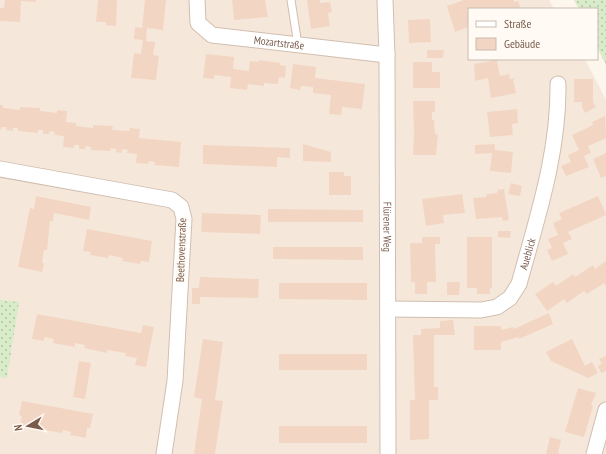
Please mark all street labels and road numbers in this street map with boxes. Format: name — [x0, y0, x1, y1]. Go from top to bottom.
street label: Mozartstraße — [253, 33, 305, 53]
street label: Flürener Weg — [380, 202, 394, 252]
street label: Beethovenstraße — [173, 217, 189, 282]
street label: Aueblick — [516, 236, 539, 271]

